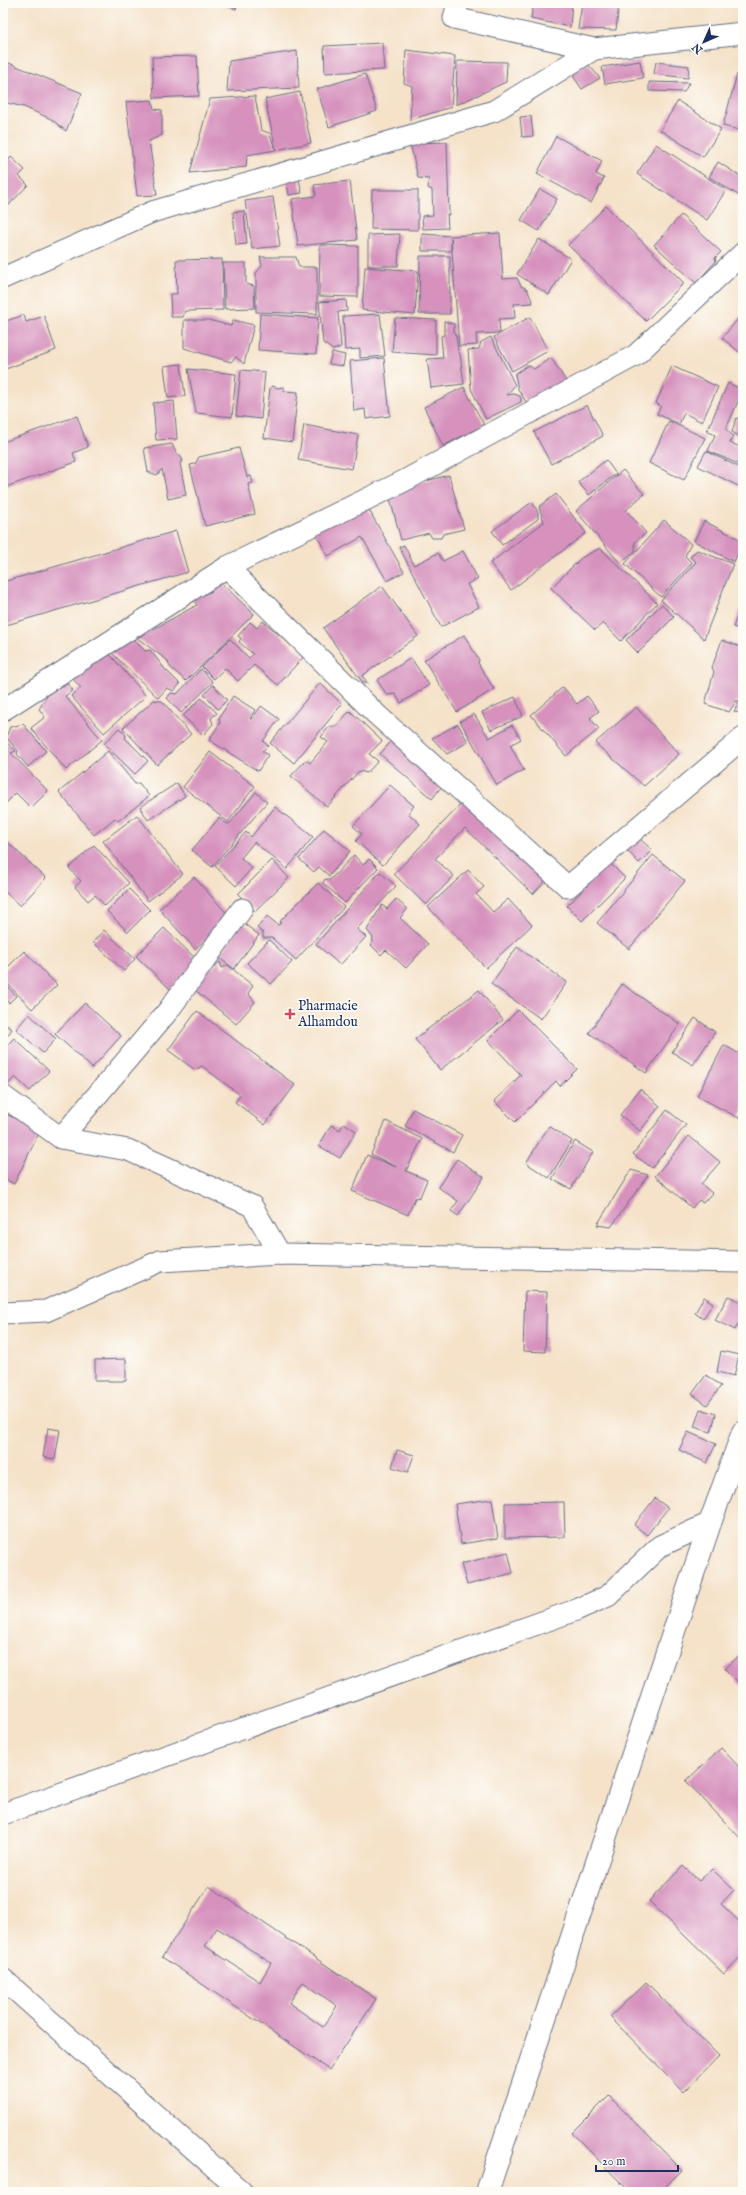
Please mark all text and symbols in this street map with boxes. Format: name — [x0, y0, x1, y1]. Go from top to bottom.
north arrow — [684, 22, 724, 62]
text: N — [689, 40, 707, 57]
place label: Pharmacie Alhamdou — [297, 997, 358, 1031]
marker: Pharmacie Alhamdou — [285, 1009, 295, 1019]
scale bar — [596, 2147, 678, 2173]
text: 20 m — [602, 2154, 625, 2169]

